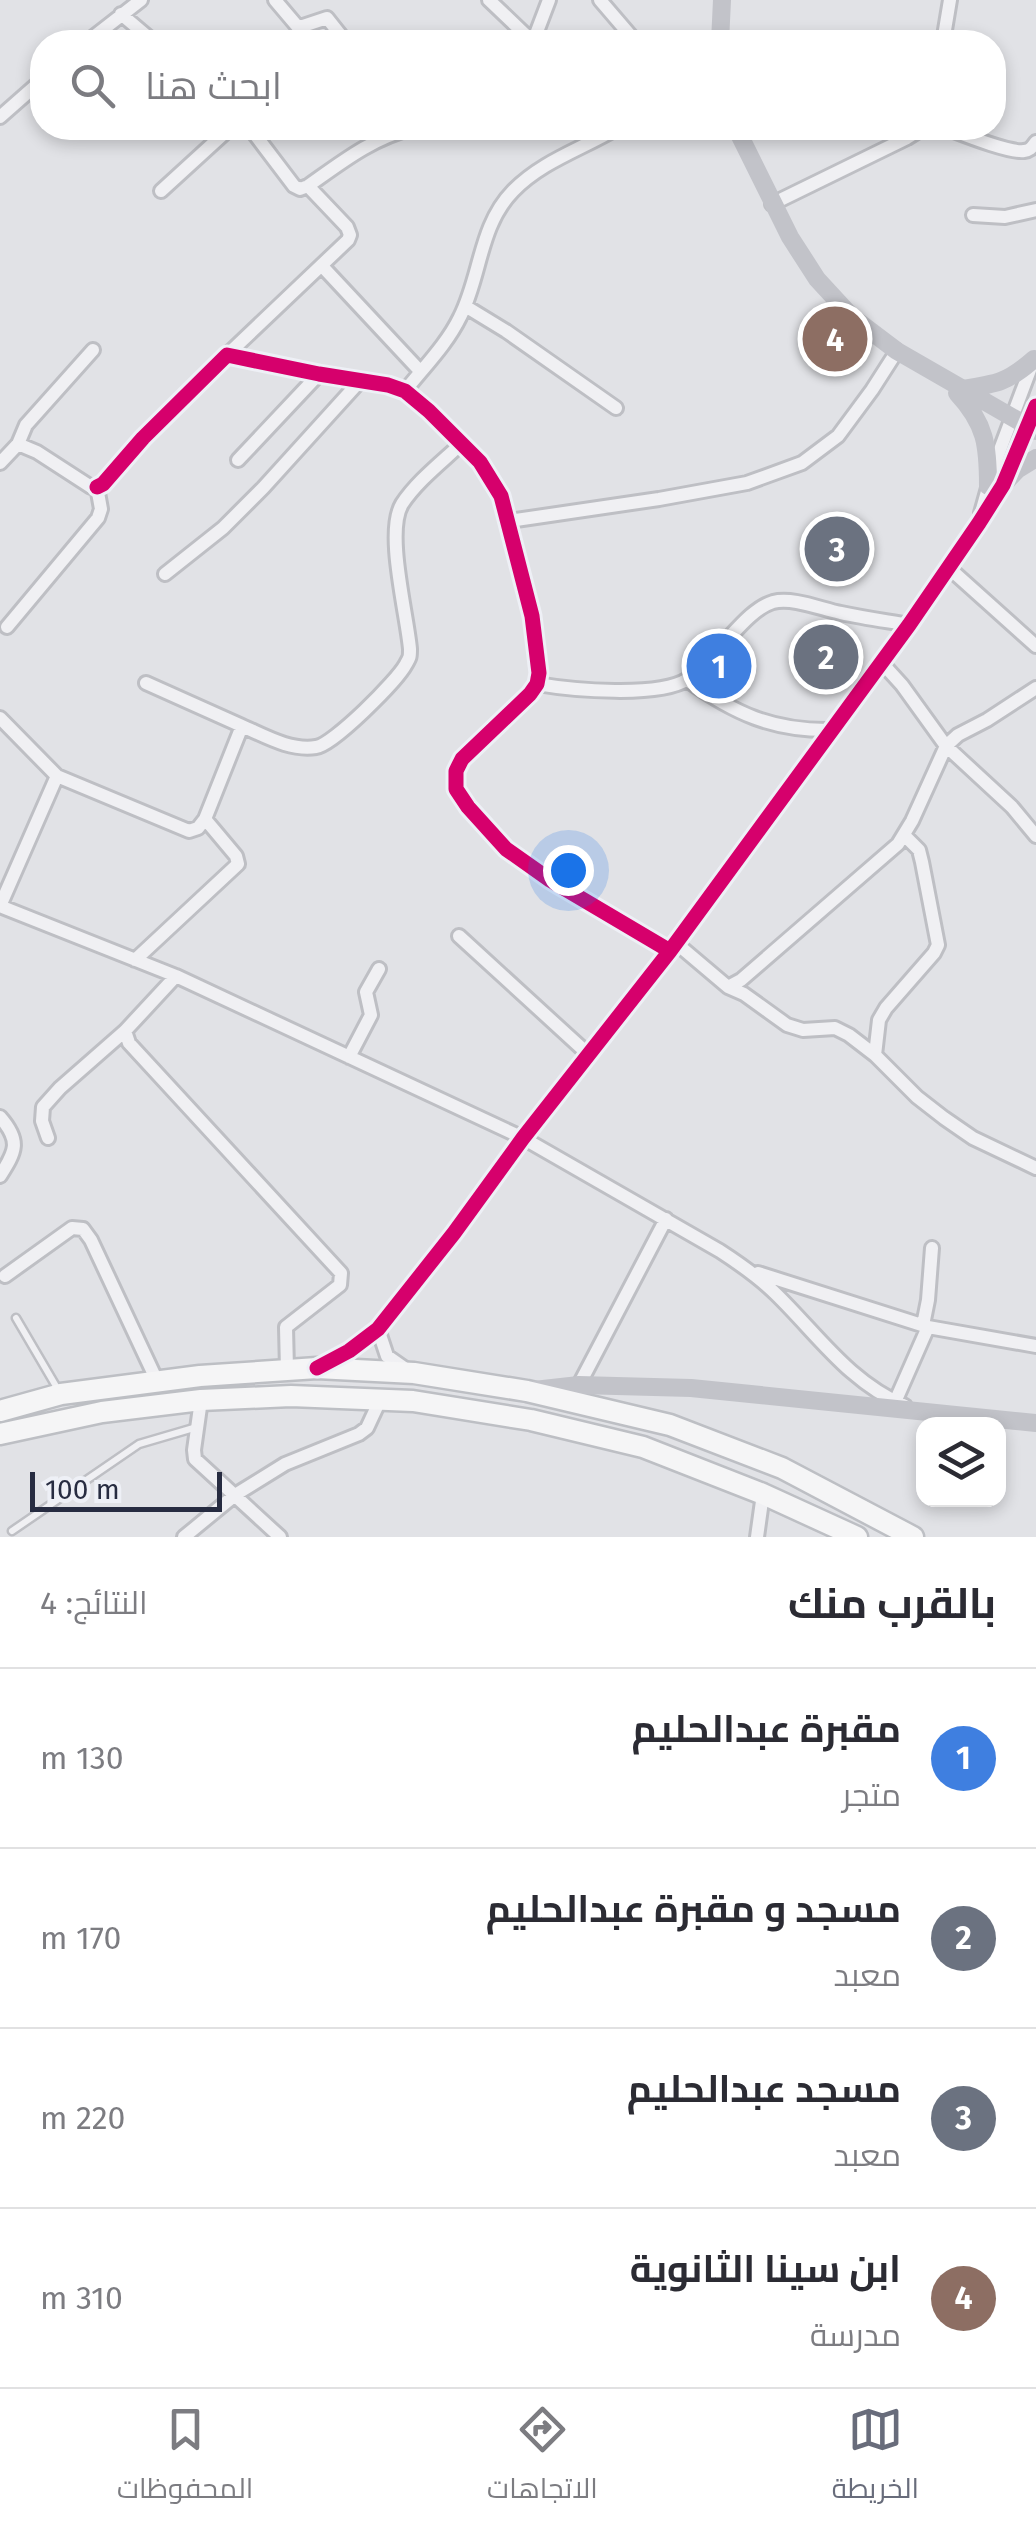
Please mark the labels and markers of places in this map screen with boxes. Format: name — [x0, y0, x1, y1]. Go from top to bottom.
pin: 4 — [802, 302, 868, 376]
pin: 3 — [804, 512, 870, 586]
pin: 2 — [794, 620, 858, 694]
pin: 1 — [686, 628, 752, 704]

